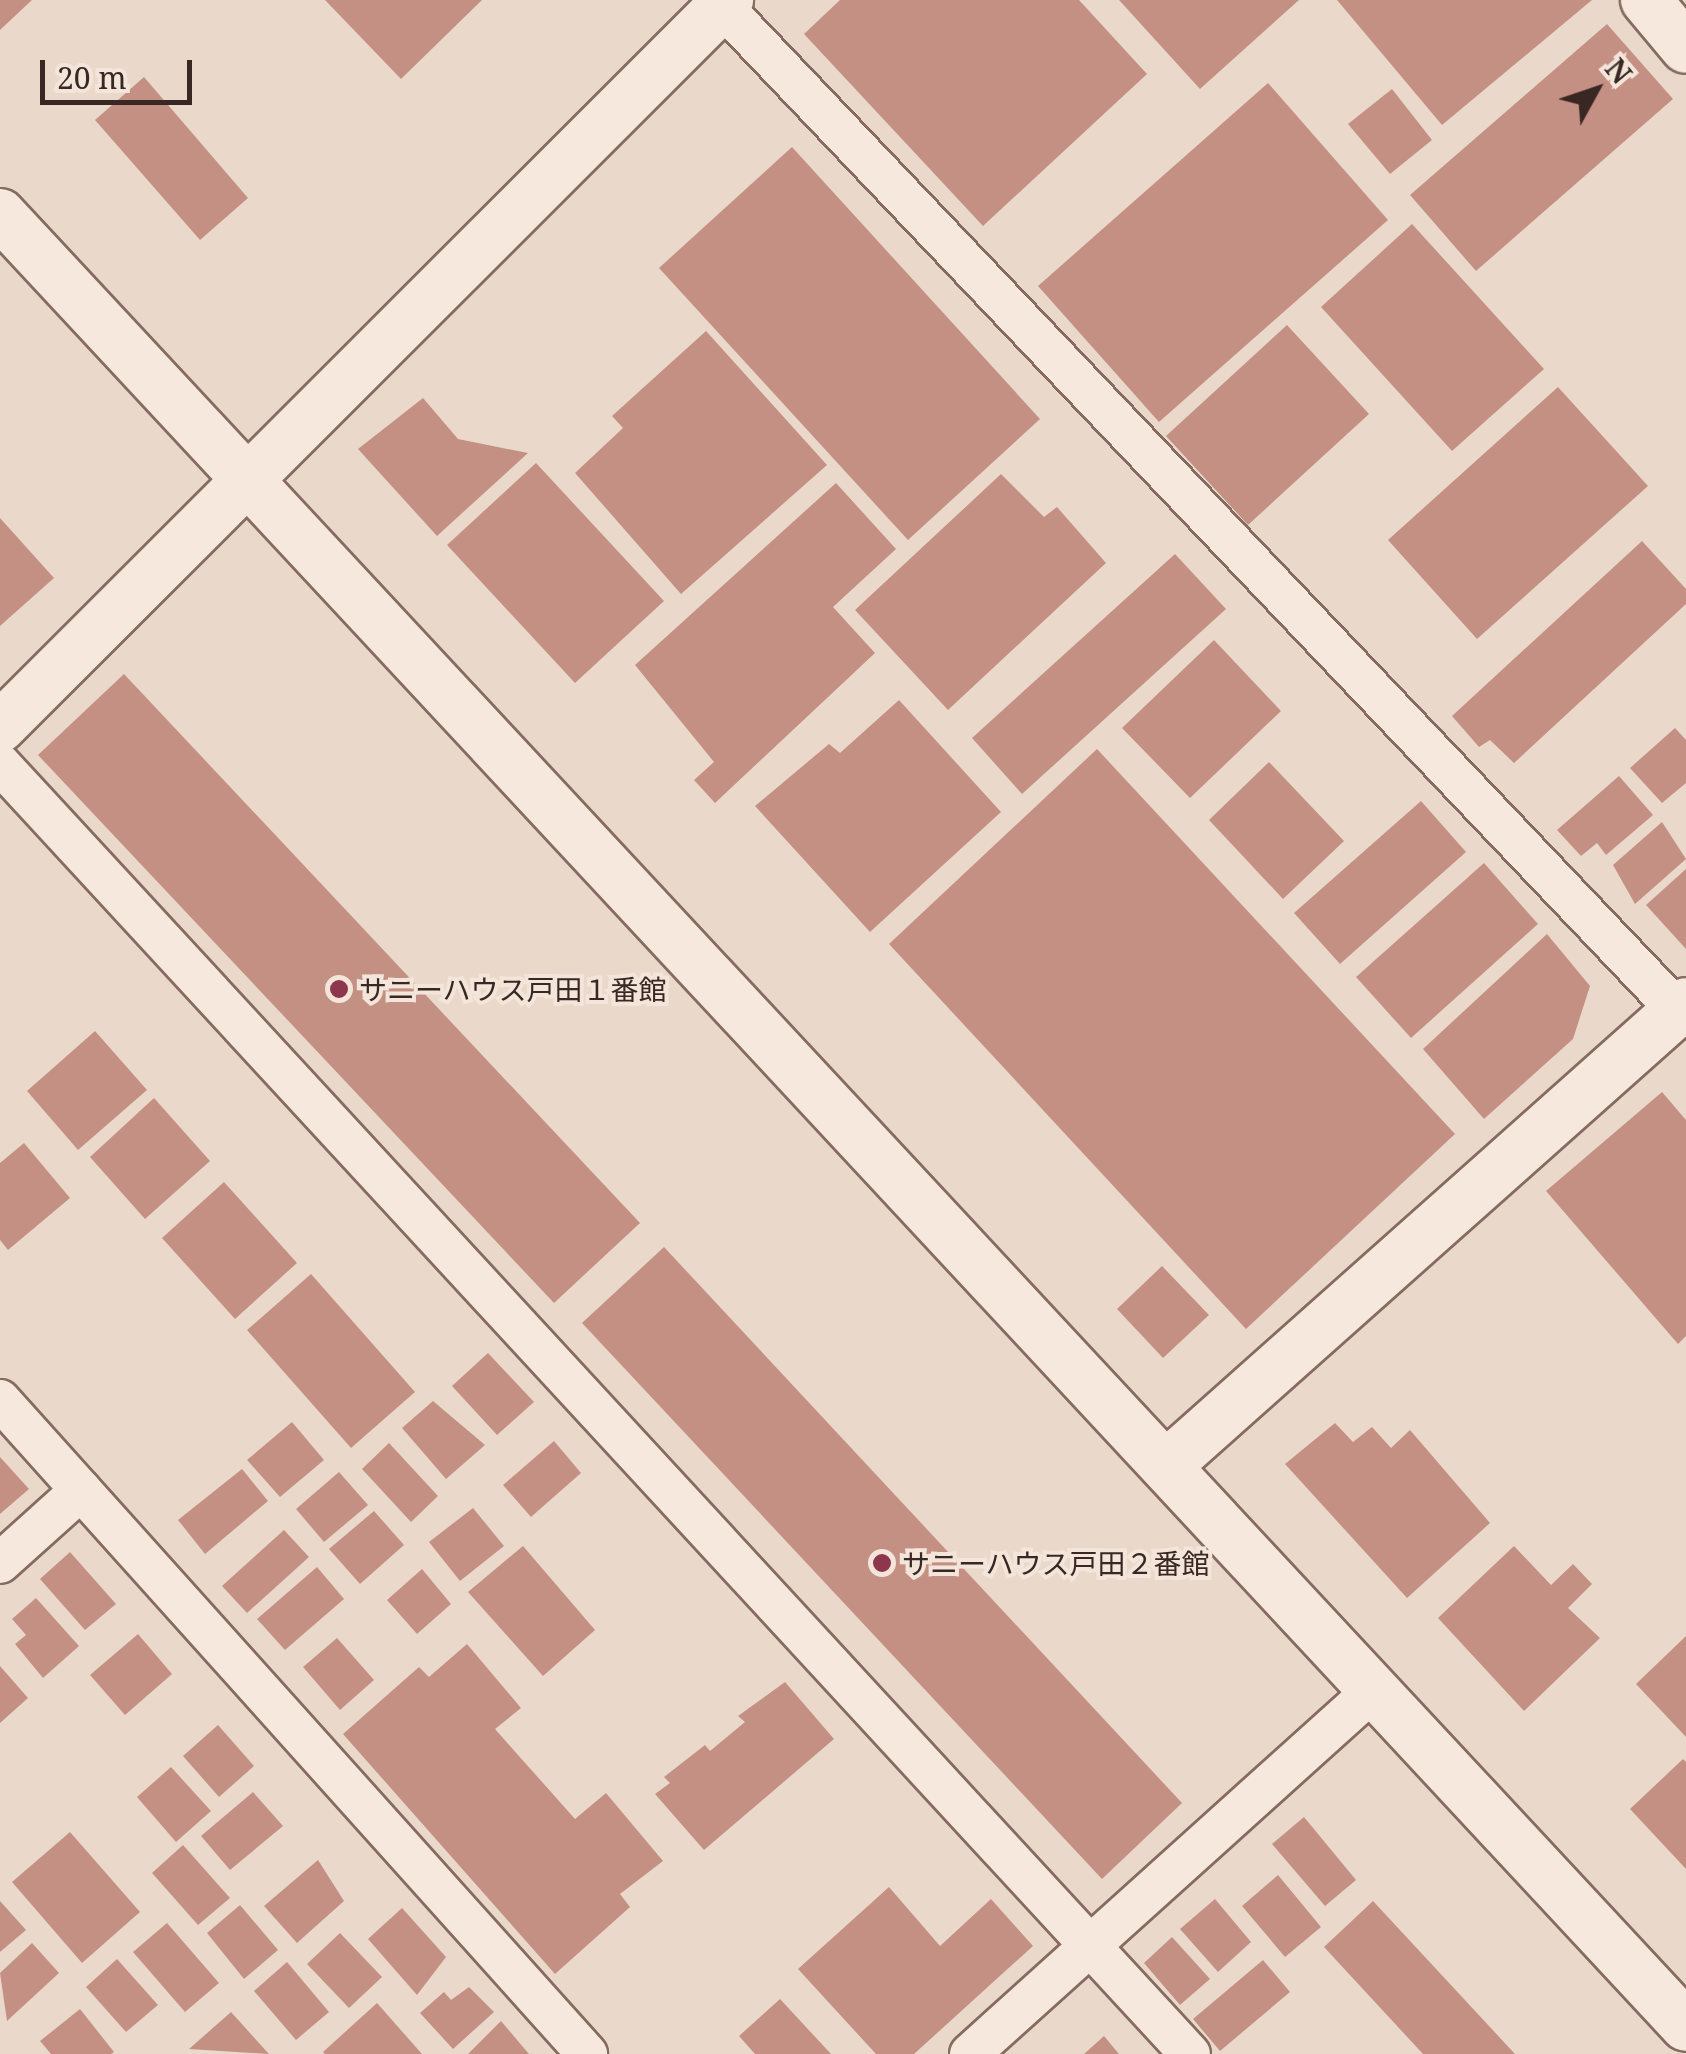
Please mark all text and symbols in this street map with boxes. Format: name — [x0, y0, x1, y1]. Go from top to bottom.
scale bar — [45, 40, 198, 102]
north arrow — [1546, 40, 1646, 140]
text: N — [1597, 50, 1641, 91]
text: 20 m — [57, 57, 127, 98]
place label: サニーハウス戸田１番館 — [359, 972, 667, 1006]
marker: サニーハウス戸田１番館 — [328, 978, 350, 1000]
place label: サニーハウス戸田２番館 — [902, 1546, 1210, 1580]
marker: サニーハウス戸田２番館 — [871, 1552, 893, 1574]

